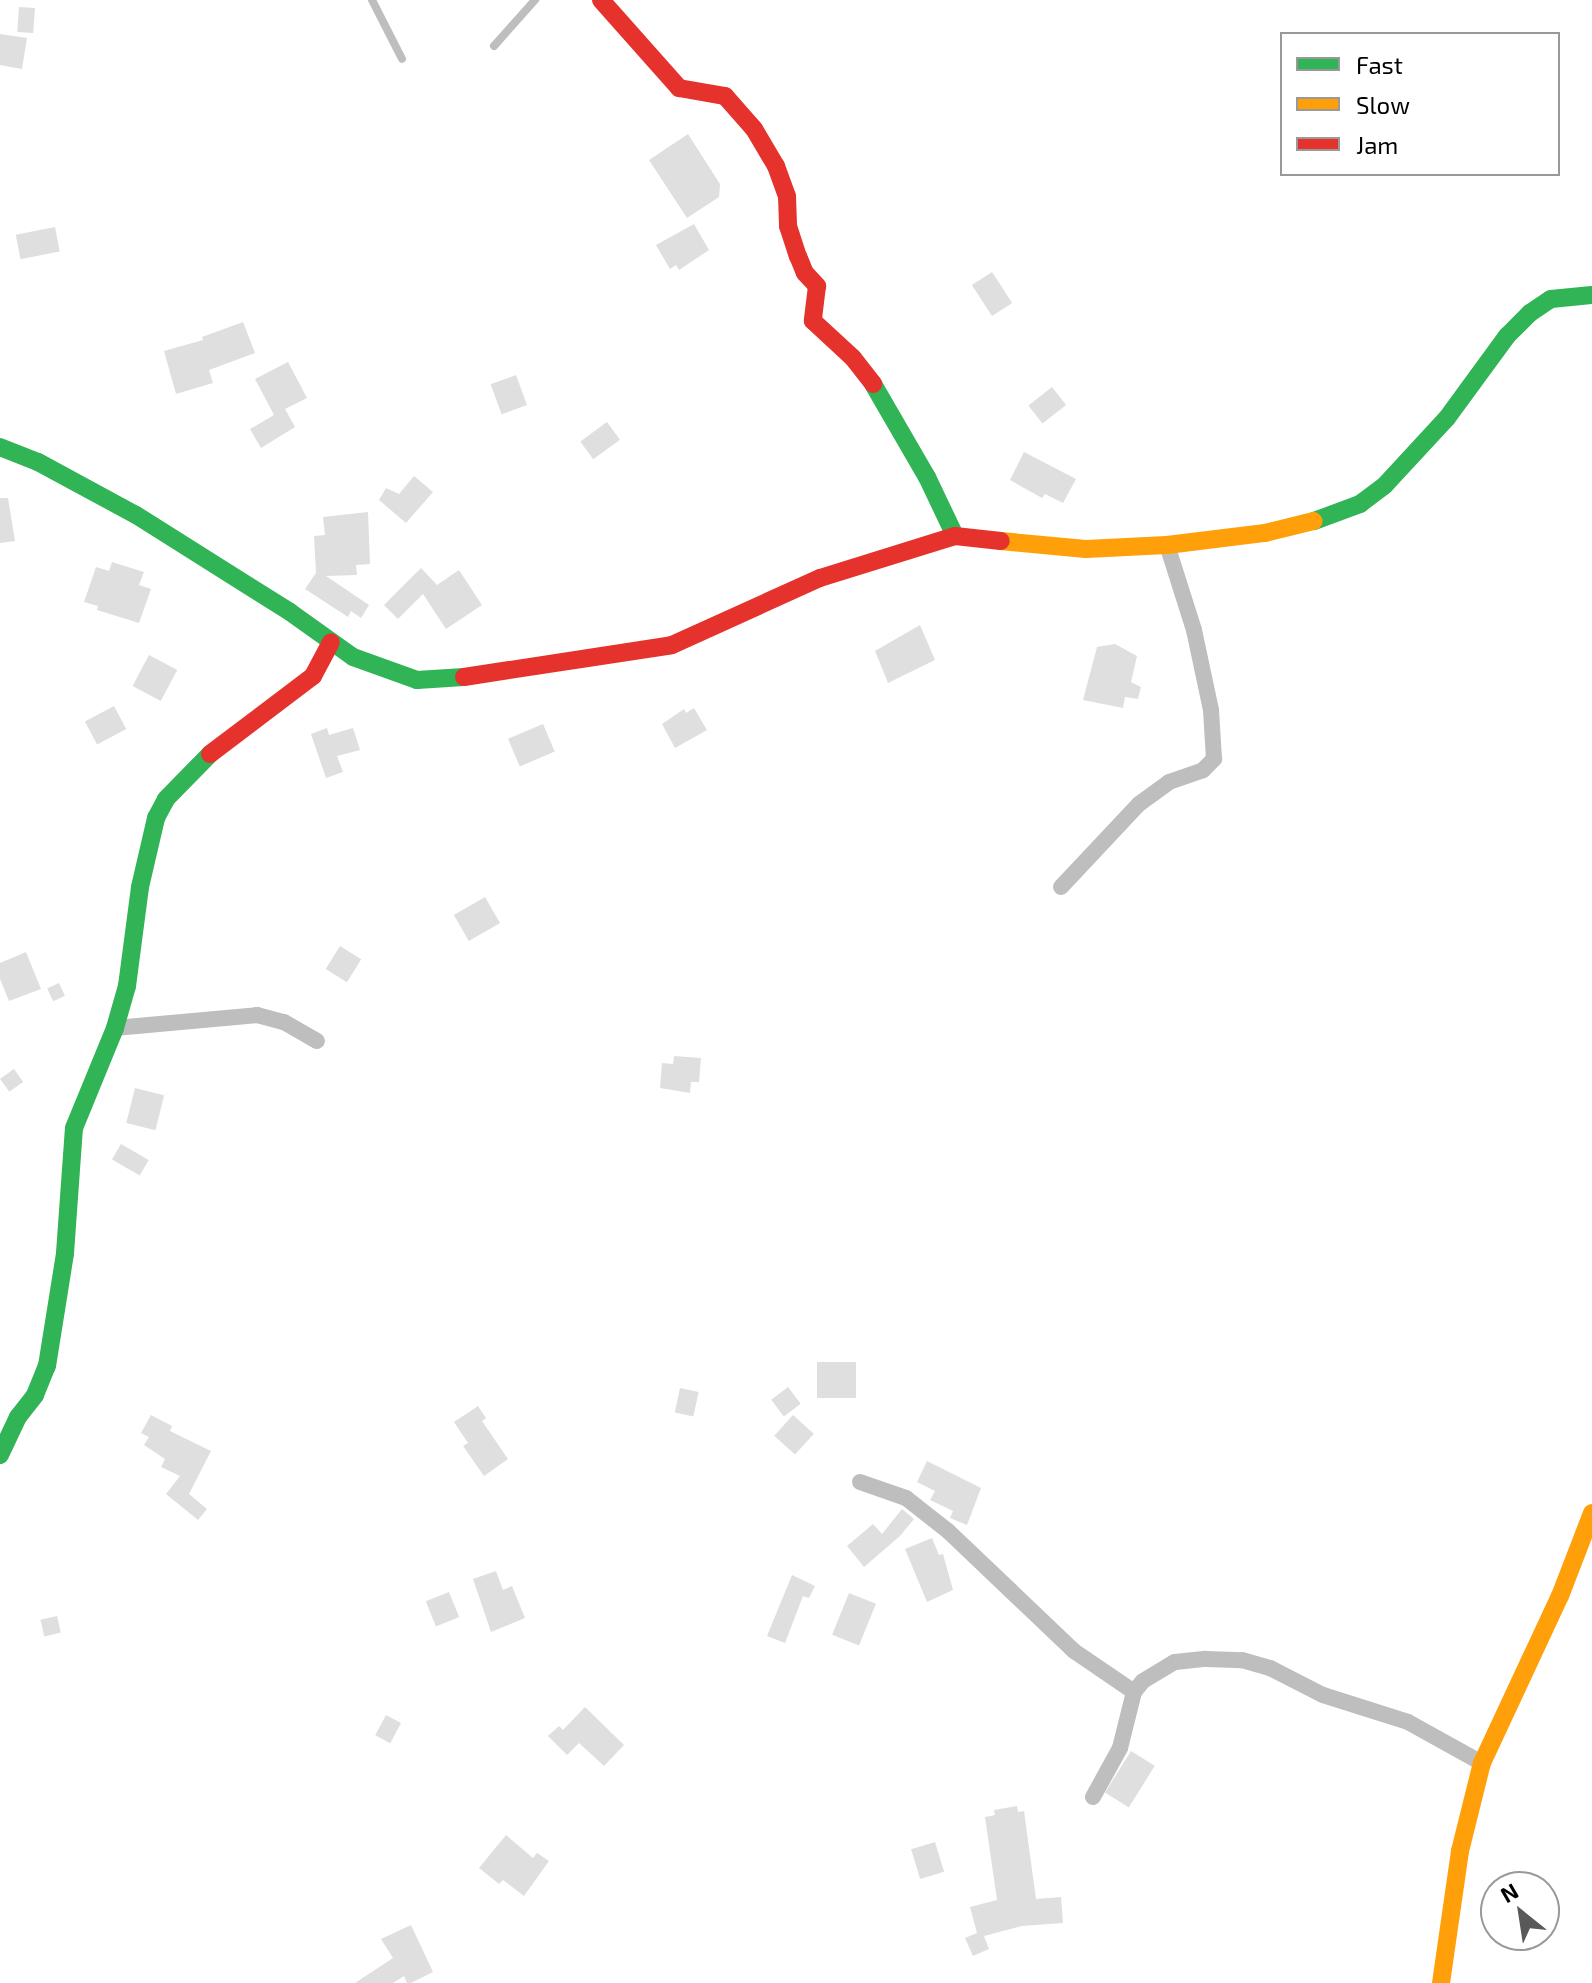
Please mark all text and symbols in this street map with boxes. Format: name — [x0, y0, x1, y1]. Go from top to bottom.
legend — [1280, 32, 1560, 176]
text: Fast — [1356, 50, 1403, 79]
text: Slow — [1356, 90, 1410, 119]
text: Jam — [1356, 130, 1398, 159]
north arrow — [1480, 1871, 1560, 1951]
text: N — [1496, 1877, 1522, 1907]

